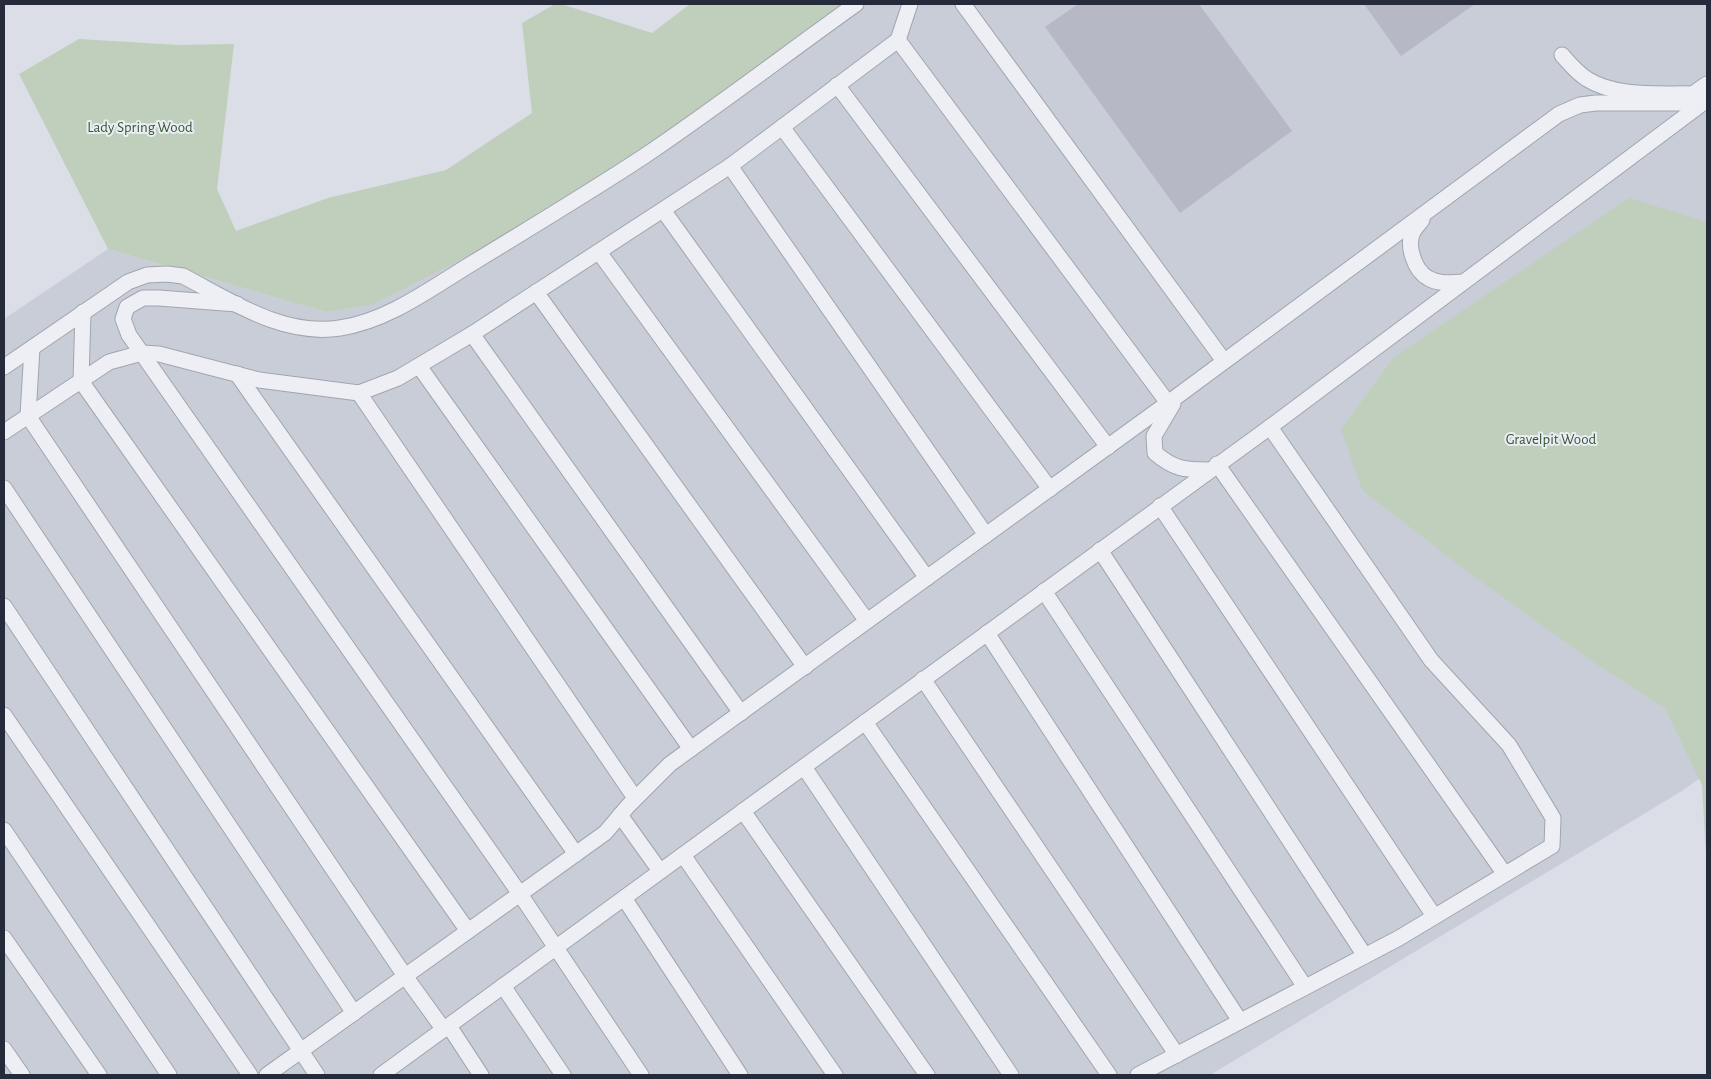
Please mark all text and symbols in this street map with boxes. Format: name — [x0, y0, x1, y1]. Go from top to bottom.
park label: Lady Spring Wood — [87, 120, 193, 135]
park label: Gravelpit Wood — [1506, 432, 1597, 447]

